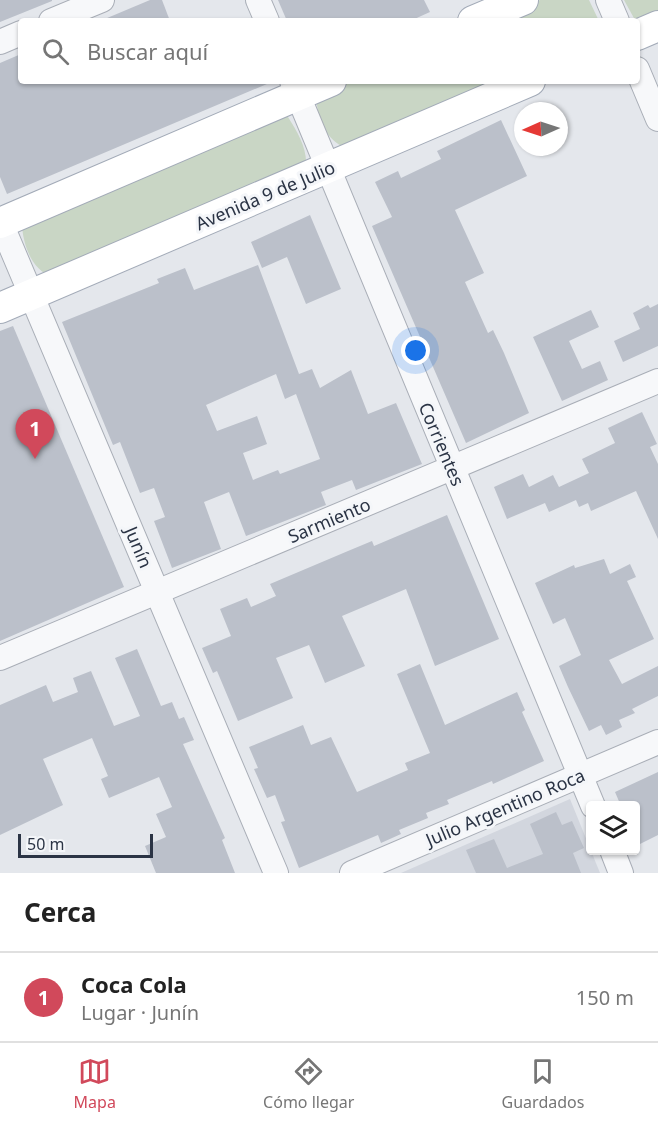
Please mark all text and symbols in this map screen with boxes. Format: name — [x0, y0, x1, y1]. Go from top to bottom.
search box — [18, 18, 640, 84]
icon: search — [39, 35, 72, 68]
text: Buscar aquí — [87, 36, 208, 66]
north arrow — [514, 102, 568, 156]
street label: Avenida 9 de Julio — [191, 155, 339, 235]
your location — [401, 336, 430, 365]
street label: Corrientes — [414, 399, 470, 489]
pin: 1 — [15, 410, 54, 459]
street label: Sarmiento — [284, 492, 374, 548]
street label: Junín — [119, 521, 158, 571]
street label: Julio Argentino Roca — [420, 763, 588, 852]
map controls — [586, 801, 640, 855]
button: layers — [586, 801, 640, 855]
scale bar — [18, 831, 153, 858]
text: 50 m — [27, 833, 64, 855]
text: Cerca — [24, 894, 96, 930]
text: Coca Cola — [81, 969, 187, 999]
text: 1 — [38, 984, 49, 1011]
text: 150 m — [576, 984, 634, 1011]
text: Lugar · Junín — [81, 999, 199, 1026]
tab: Mapa — [74, 1055, 116, 1113]
tab: Cómo llegar — [263, 1055, 354, 1113]
tab: Guardados — [502, 1055, 584, 1113]

